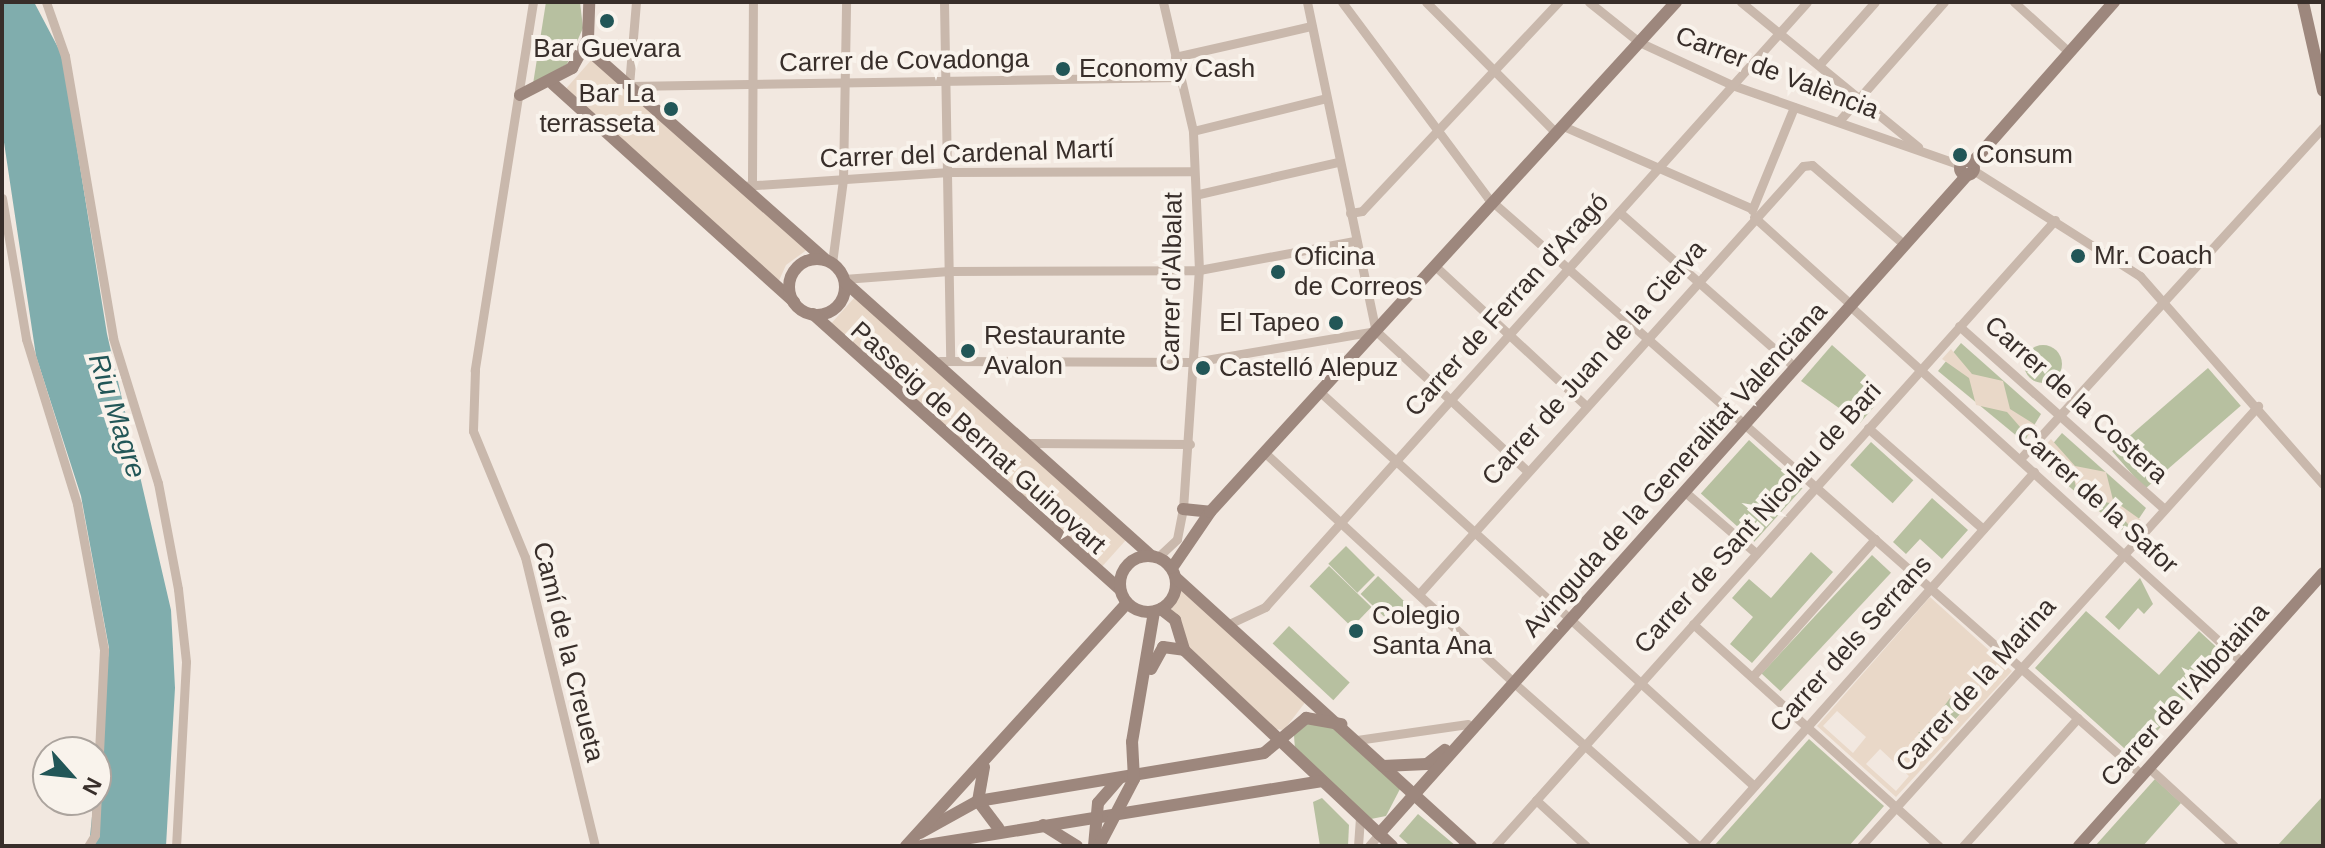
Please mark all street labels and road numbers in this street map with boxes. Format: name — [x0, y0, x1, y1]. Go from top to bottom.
street label: Carrer de València — [1671, 20, 1883, 126]
street label: Carrer de Covadonga — [779, 43, 1029, 79]
street label: Carrer del Cardenal Martí — [819, 133, 1115, 175]
street label: Carrer de Ferran d'Aragó — [1399, 187, 1615, 423]
street label: Carrer d'Albalat — [1155, 192, 1189, 372]
street label: Carrer de Juan de la Cierva — [1476, 234, 1712, 492]
street label: Avinguda de la Generalitat Valenciana — [1516, 296, 1834, 644]
street label: Carrer de la Costera — [1978, 310, 2174, 490]
street label: Passeig de Bernat Guinovart — [844, 315, 1112, 561]
street label: Carrer de Sant Nicolau de Bari — [1628, 376, 1888, 660]
street label: Carrer de la Safor — [2010, 419, 2184, 581]
street label: Camí de la Creueta — [526, 539, 610, 765]
street label: Carrer dels Serrans — [1764, 549, 1938, 739]
street label: Carrer de la Marina — [1889, 591, 2063, 779]
street label: Carrer de l'Albotaina — [2094, 597, 2276, 793]

